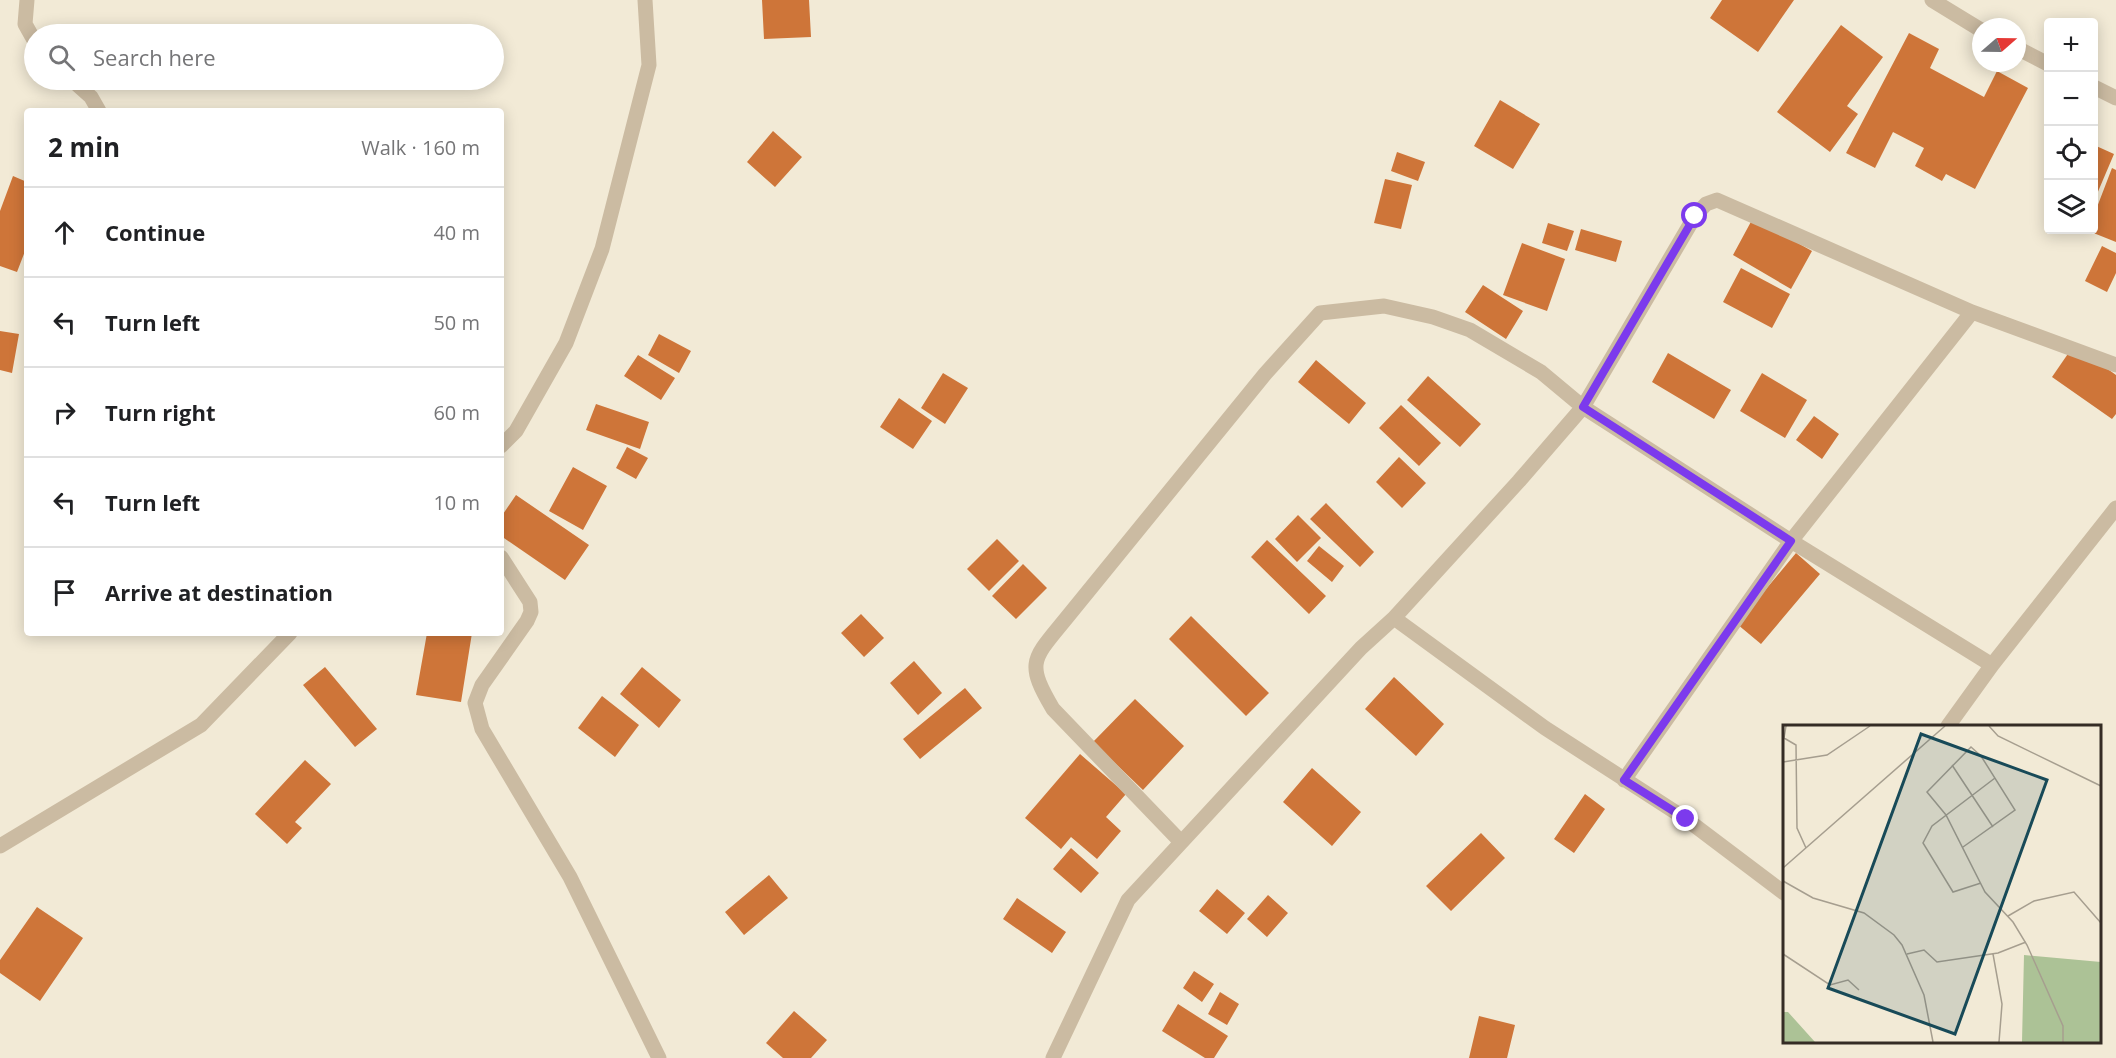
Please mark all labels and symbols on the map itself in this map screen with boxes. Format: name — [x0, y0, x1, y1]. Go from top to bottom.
north arrow — [1972, 18, 2026, 72]
route start — [1681, 202, 1707, 228]
inset map — [1783, 725, 2101, 1043]
route end — [1672, 805, 1698, 831]

